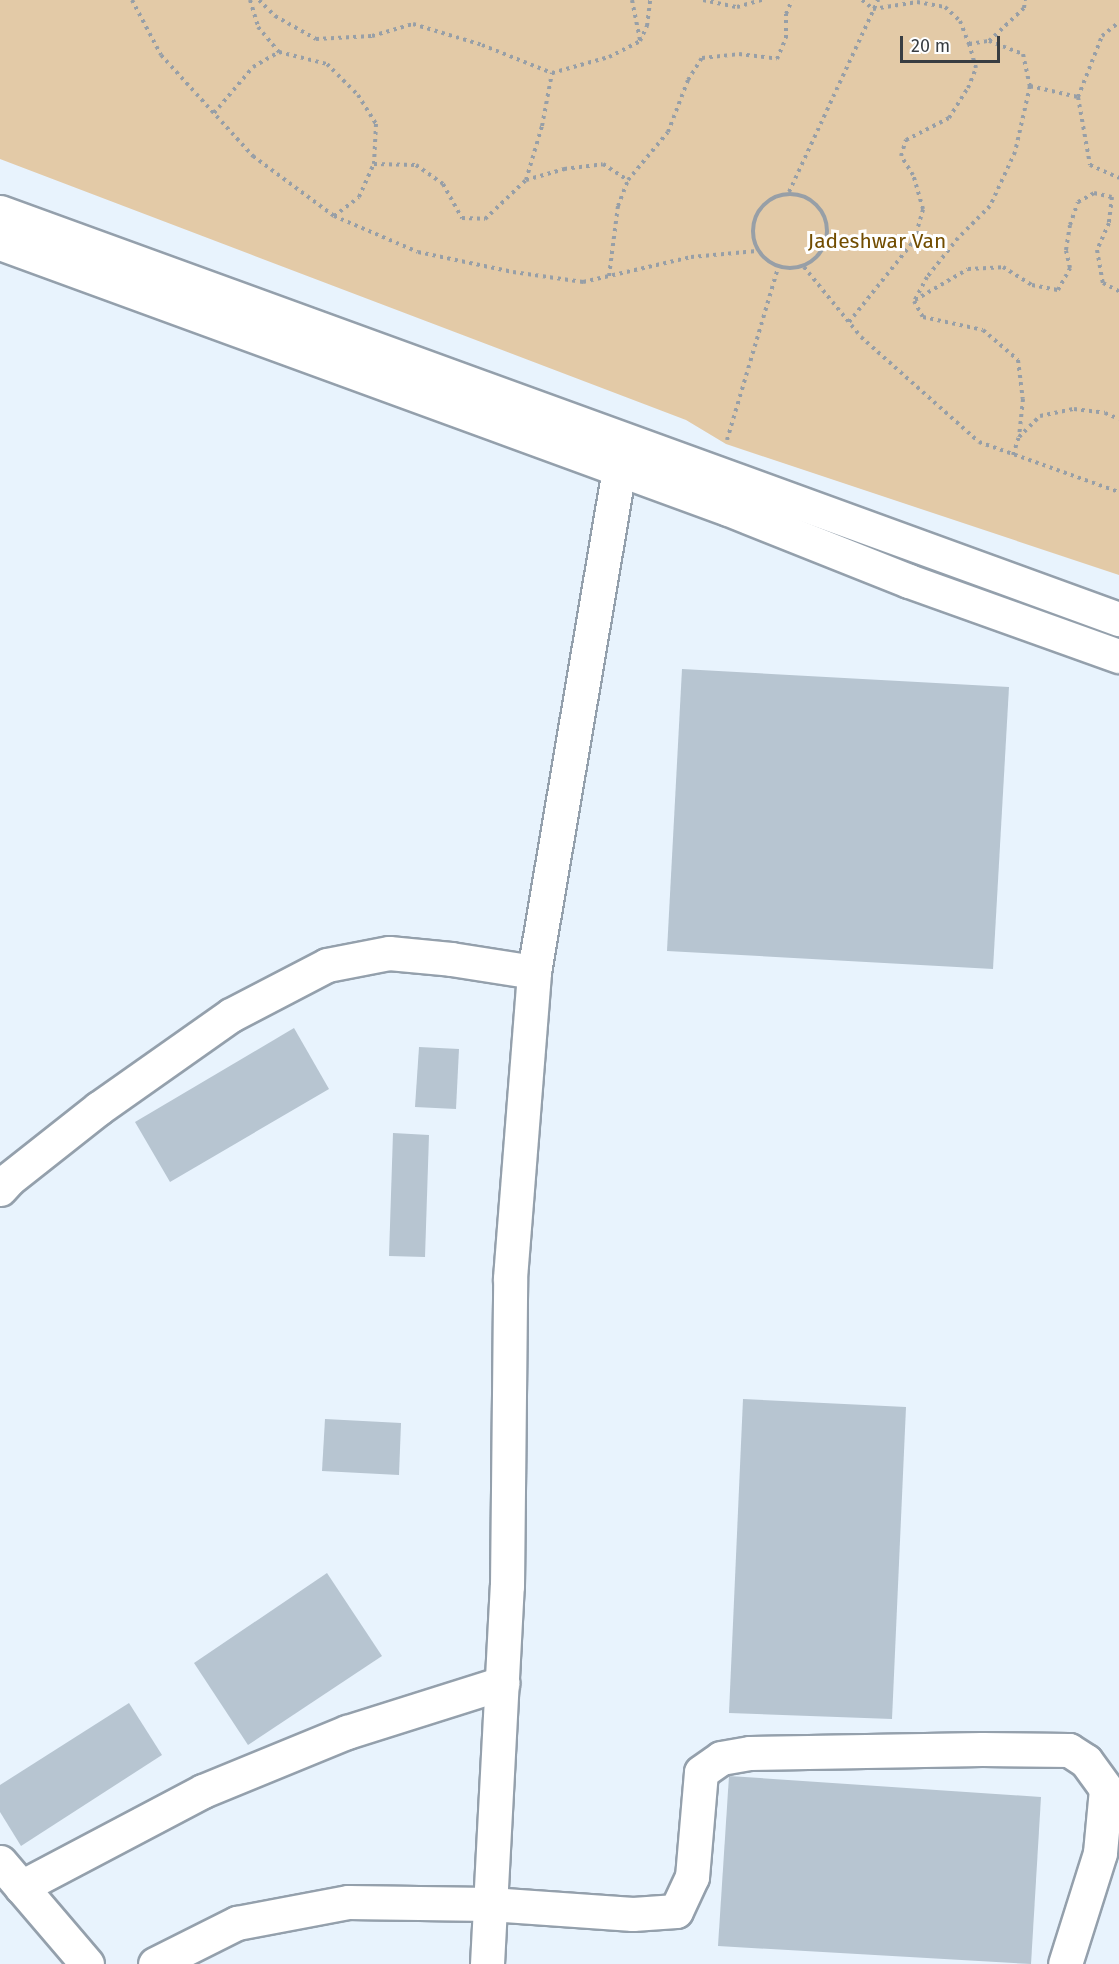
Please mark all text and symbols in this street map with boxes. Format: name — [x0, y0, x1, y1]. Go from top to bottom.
scale bar — [903, 24, 1004, 62]
text: 20 m — [911, 35, 950, 57]
park label: Jadeshwar Van — [808, 228, 946, 254]

